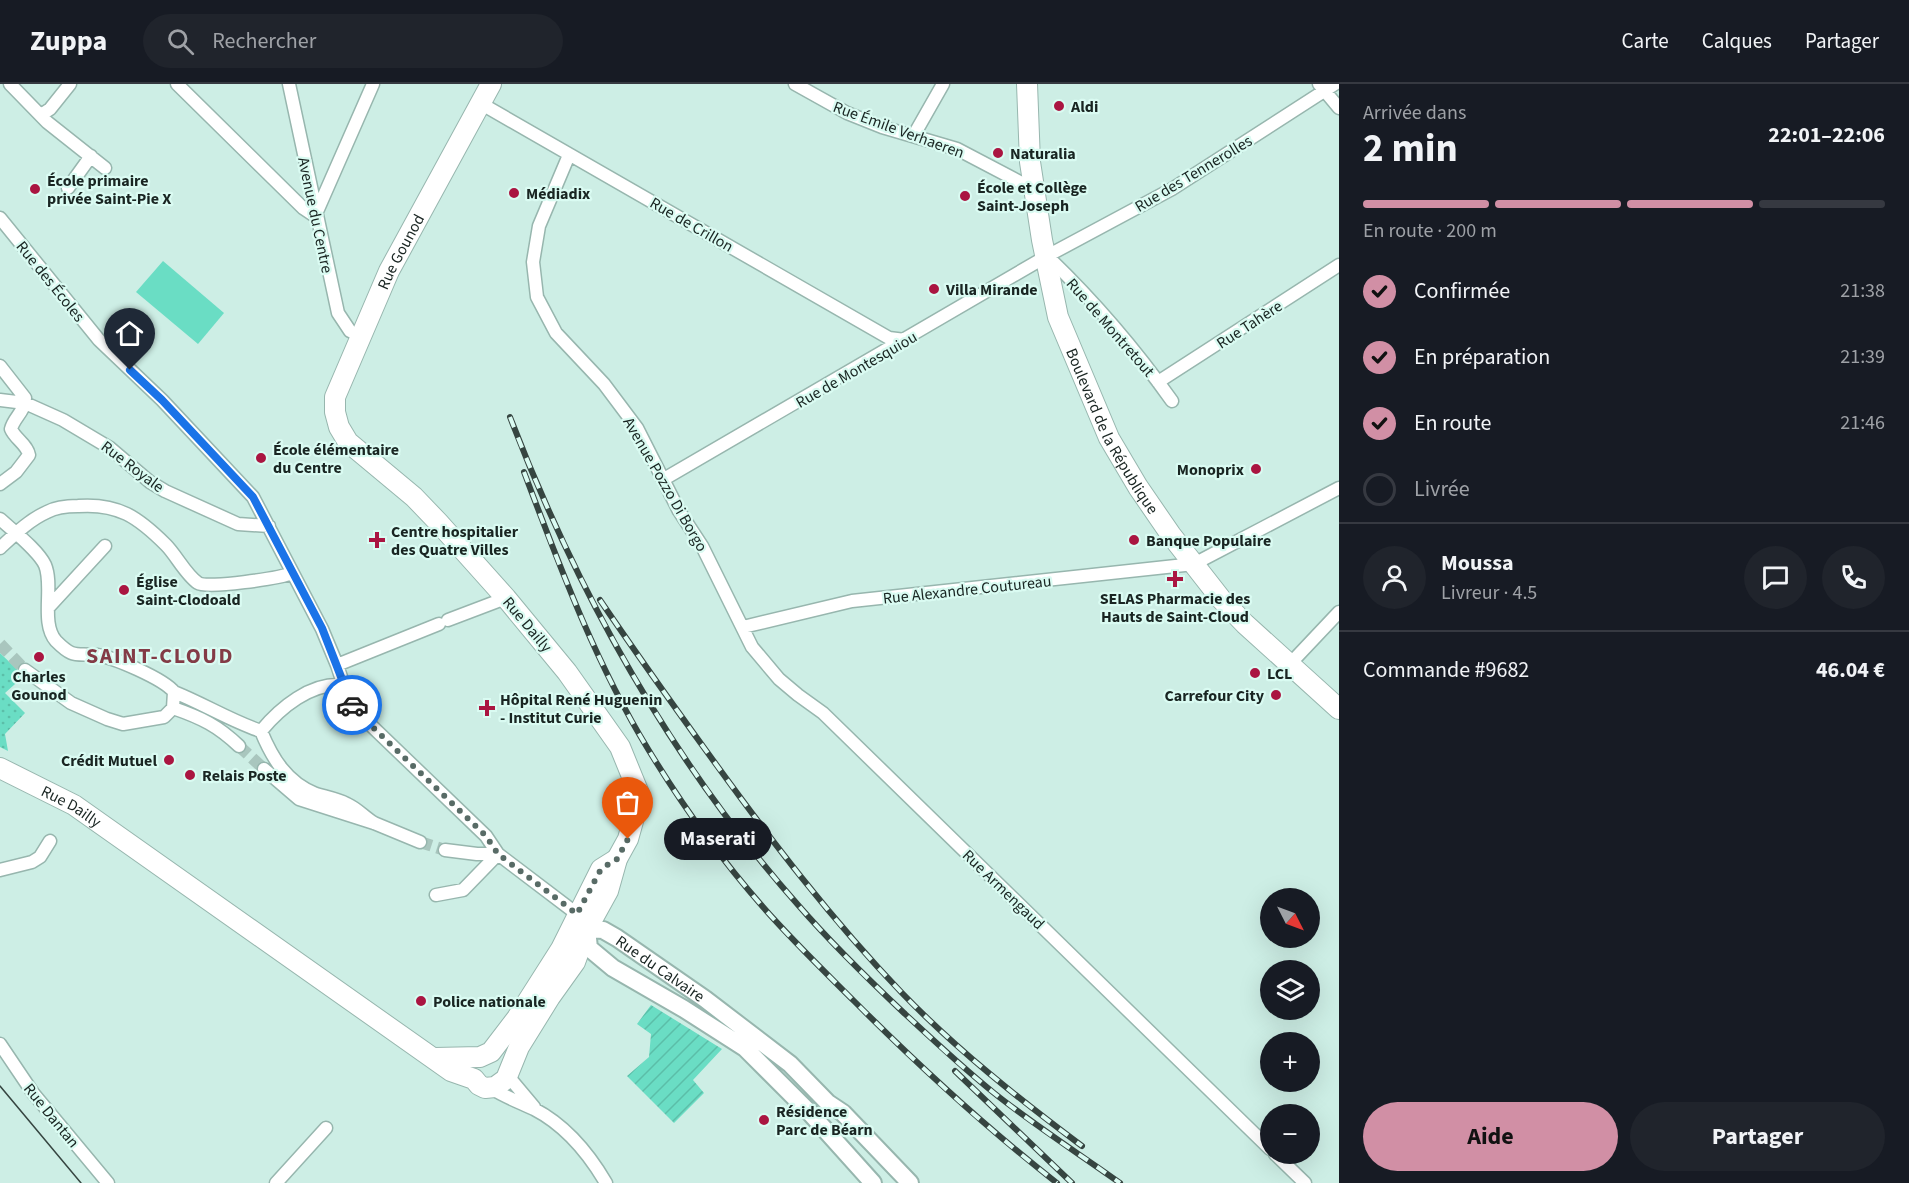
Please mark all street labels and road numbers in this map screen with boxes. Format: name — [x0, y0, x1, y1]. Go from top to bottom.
street label: Rue Émile Verhaeren — [830, 96, 967, 164]
street label: Rue des Tennerolles — [1131, 130, 1257, 218]
street label: Avenue du Centre — [292, 155, 338, 275]
street label: Rue de Crillon — [646, 192, 737, 258]
street label: Rue Gounod — [372, 210, 430, 293]
street label: Rue des Écoles — [11, 237, 90, 327]
street label: Rue de Montretout — [1061, 273, 1160, 382]
street label: Rue Tahère — [1212, 295, 1287, 354]
street label: Rue de Montesquiou — [792, 326, 921, 414]
street label: Boulevard de la République — [1060, 345, 1163, 519]
street label: Avenue Pozzo Di Borgo — [618, 413, 713, 556]
street label: Rue Royale — [96, 436, 169, 498]
street label: Rue Alexandre Coutureau — [882, 570, 1052, 610]
street label: Rue Dailly — [497, 592, 557, 658]
street label: Rue Dailly — [37, 780, 106, 833]
street label: Rue Armengaud — [957, 845, 1049, 935]
street label: Rue du Calvaire — [611, 930, 709, 1008]
street label: Rue Dantan — [18, 1079, 84, 1153]

